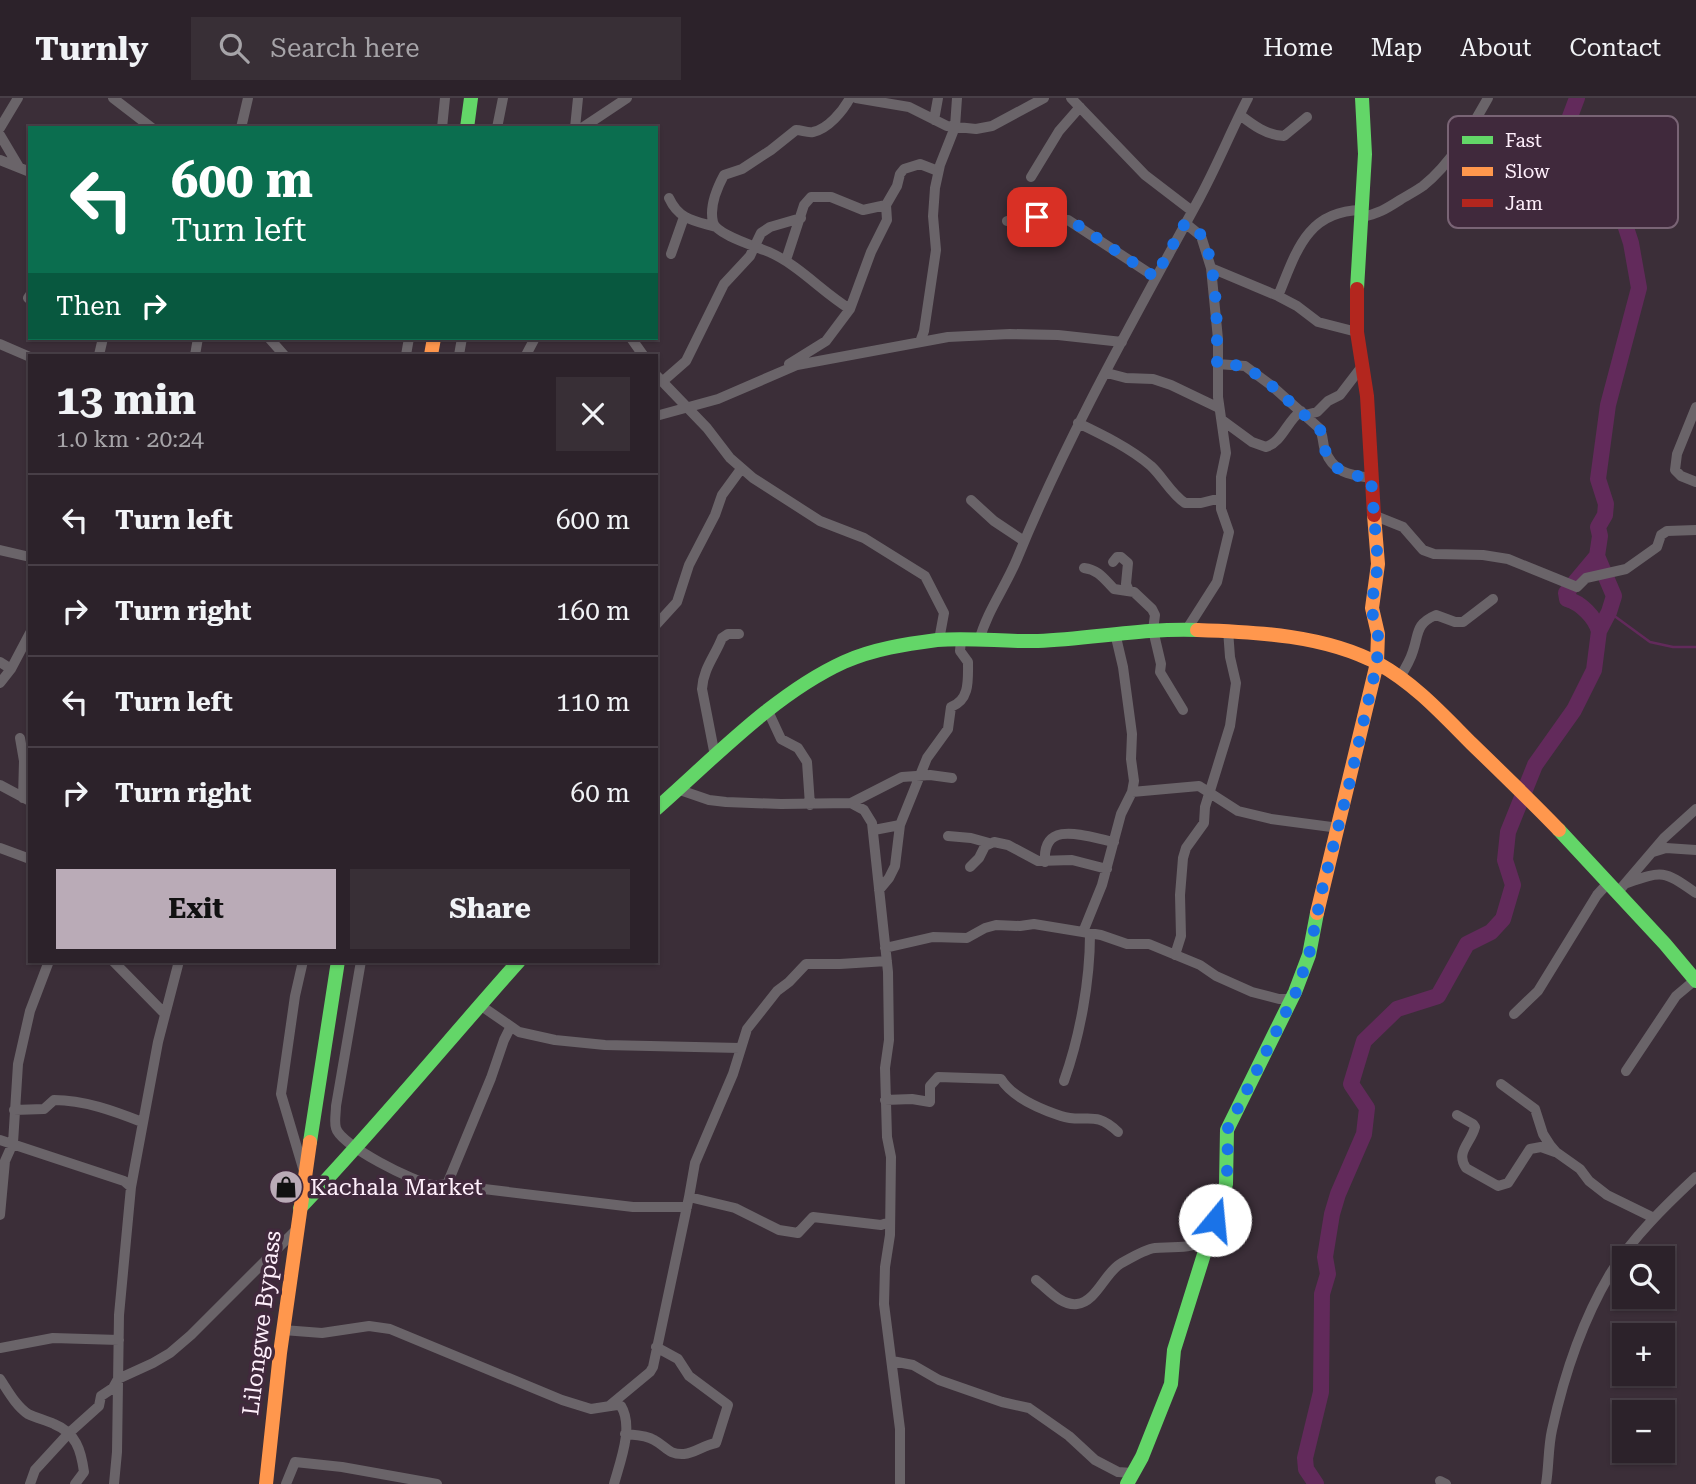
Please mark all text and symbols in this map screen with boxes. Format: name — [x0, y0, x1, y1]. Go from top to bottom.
search box — [191, 17, 681, 80]
text: Turnly — [35, 29, 149, 68]
icon: search — [215, 29, 253, 67]
text: Search here — [271, 33, 419, 63]
text: Home — [1263, 34, 1333, 62]
text: Map — [1371, 34, 1422, 62]
text: About — [1460, 34, 1531, 62]
text: Contact — [1569, 34, 1661, 62]
legend — [1448, 116, 1678, 228]
text: Fast — [1505, 129, 1542, 152]
text: 600 m — [171, 152, 313, 209]
icon: left — [56, 154, 147, 245]
text: Slow — [1505, 160, 1550, 183]
pin — [1007, 187, 1067, 247]
text: Jam — [1505, 192, 1543, 215]
icon: arrive — [1018, 198, 1056, 236]
text: Turn left — [171, 211, 306, 249]
icon: right — [135, 287, 173, 325]
text: Then — [56, 291, 121, 321]
text: 13 min — [56, 375, 196, 424]
button: close — [556, 377, 630, 451]
text: 1.0 km · 20:24 — [56, 426, 204, 453]
icon: left — [56, 501, 94, 539]
text: Turn left — [115, 505, 233, 535]
text: 600 m — [556, 505, 630, 535]
icon: right — [56, 592, 94, 630]
text: Turn right — [115, 596, 251, 626]
text: 160 m — [556, 596, 630, 626]
icon: left — [56, 683, 94, 721]
text: Turn left — [115, 687, 233, 717]
text: 110 m — [556, 687, 630, 717]
icon: right — [56, 774, 94, 812]
text: Turn right — [115, 778, 251, 808]
text: 60 m — [571, 778, 630, 808]
button: Exit — [56, 869, 336, 949]
button: Share — [350, 869, 630, 949]
shop icon: Kachala Market — [267, 1168, 305, 1206]
place label: Kachala Market — [310, 1174, 483, 1201]
position arrow — [1178, 1183, 1252, 1257]
street label: Lilongwe Bypass — [237, 1229, 287, 1417]
map controls — [1612, 1246, 1675, 1463]
button: search — [1612, 1246, 1675, 1309]
button: + — [1612, 1323, 1675, 1386]
button: − — [1612, 1400, 1675, 1463]

